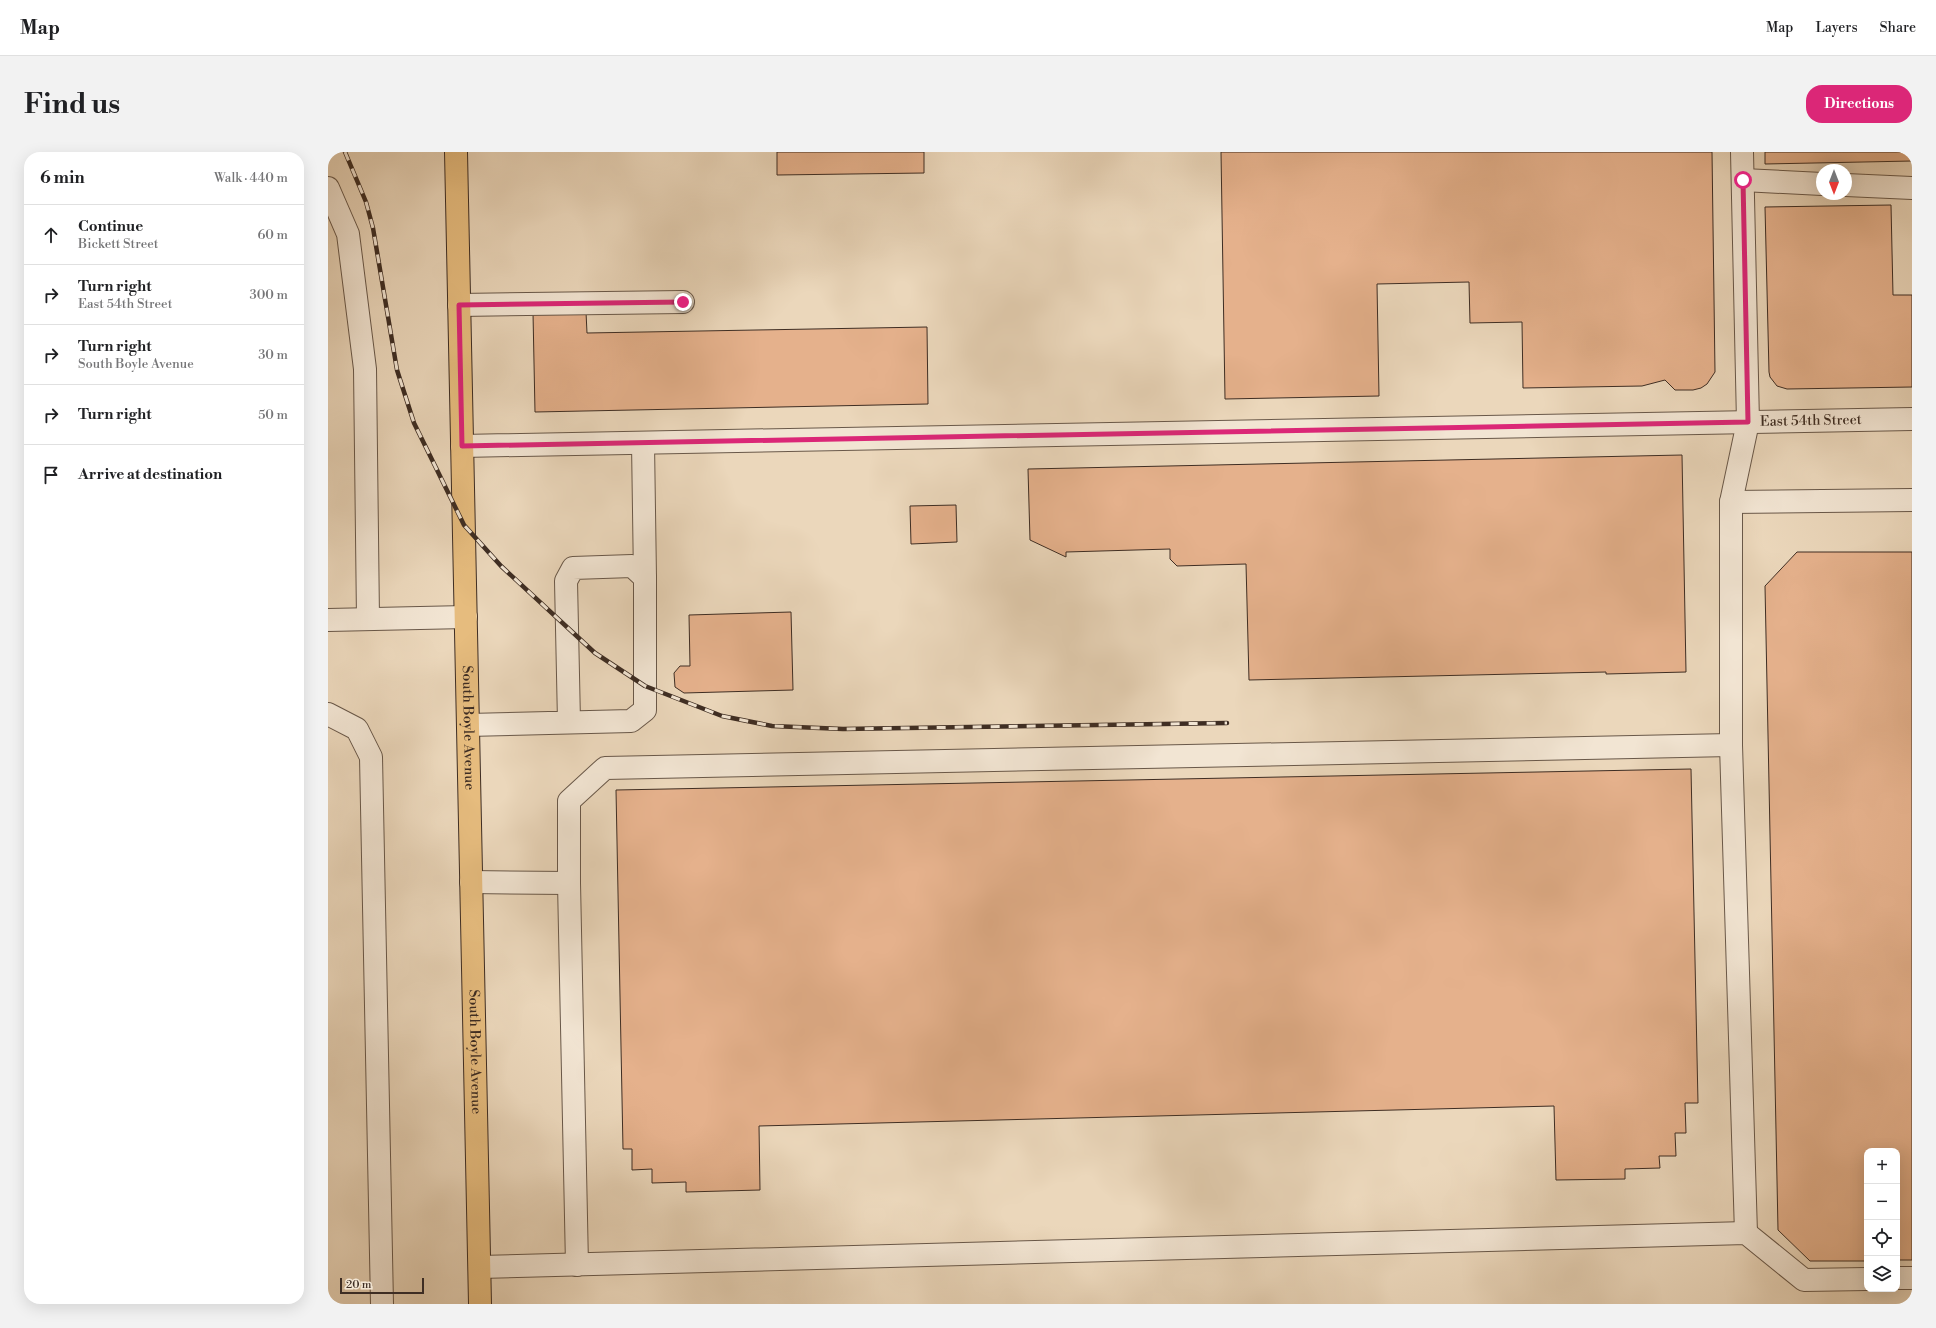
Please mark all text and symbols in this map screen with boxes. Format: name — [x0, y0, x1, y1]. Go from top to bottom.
text: Map — [20, 16, 60, 40]
text: Map — [1766, 19, 1793, 37]
text: Layers — [1815, 19, 1858, 37]
text: Share — [1880, 19, 1916, 37]
button: Directions — [1806, 85, 1912, 123]
text: Find us — [24, 87, 120, 122]
north arrow — [1816, 164, 1852, 200]
text: 6 min — [40, 167, 85, 189]
text: Walk · 440 m — [214, 170, 288, 186]
route start — [1734, 171, 1752, 189]
text: Continue — [78, 217, 143, 236]
icon: ahead — [40, 224, 62, 246]
text: 60 m — [257, 227, 288, 243]
text: Bickett Street — [78, 236, 158, 252]
text: Turn right — [78, 277, 152, 296]
icon: right — [40, 284, 62, 306]
text: 300 m — [250, 287, 288, 303]
route end — [674, 293, 692, 311]
text: East 54th Street — [78, 296, 172, 312]
text: Turn right — [78, 337, 152, 356]
icon: right — [40, 344, 62, 366]
text: 30 m — [258, 347, 288, 363]
text: South Boyle Avenue — [78, 356, 194, 372]
icon: right — [40, 404, 62, 426]
text: Turn right — [78, 405, 152, 424]
text: 50 m — [258, 407, 288, 423]
street label: East 54th Street — [1760, 411, 1862, 431]
icon: arrive — [40, 464, 62, 486]
text: Arrive at destination — [78, 465, 222, 484]
street label: South Boyle Avenue — [458, 665, 478, 790]
street label: South Boyle Avenue — [464, 989, 485, 1114]
map controls — [1864, 1148, 1900, 1292]
button: + — [1864, 1148, 1900, 1184]
button: − — [1864, 1184, 1900, 1220]
button: locate — [1864, 1220, 1900, 1256]
button: layers — [1864, 1256, 1900, 1292]
scale bar — [340, 1276, 424, 1295]
text: 20 m — [346, 1278, 371, 1292]

